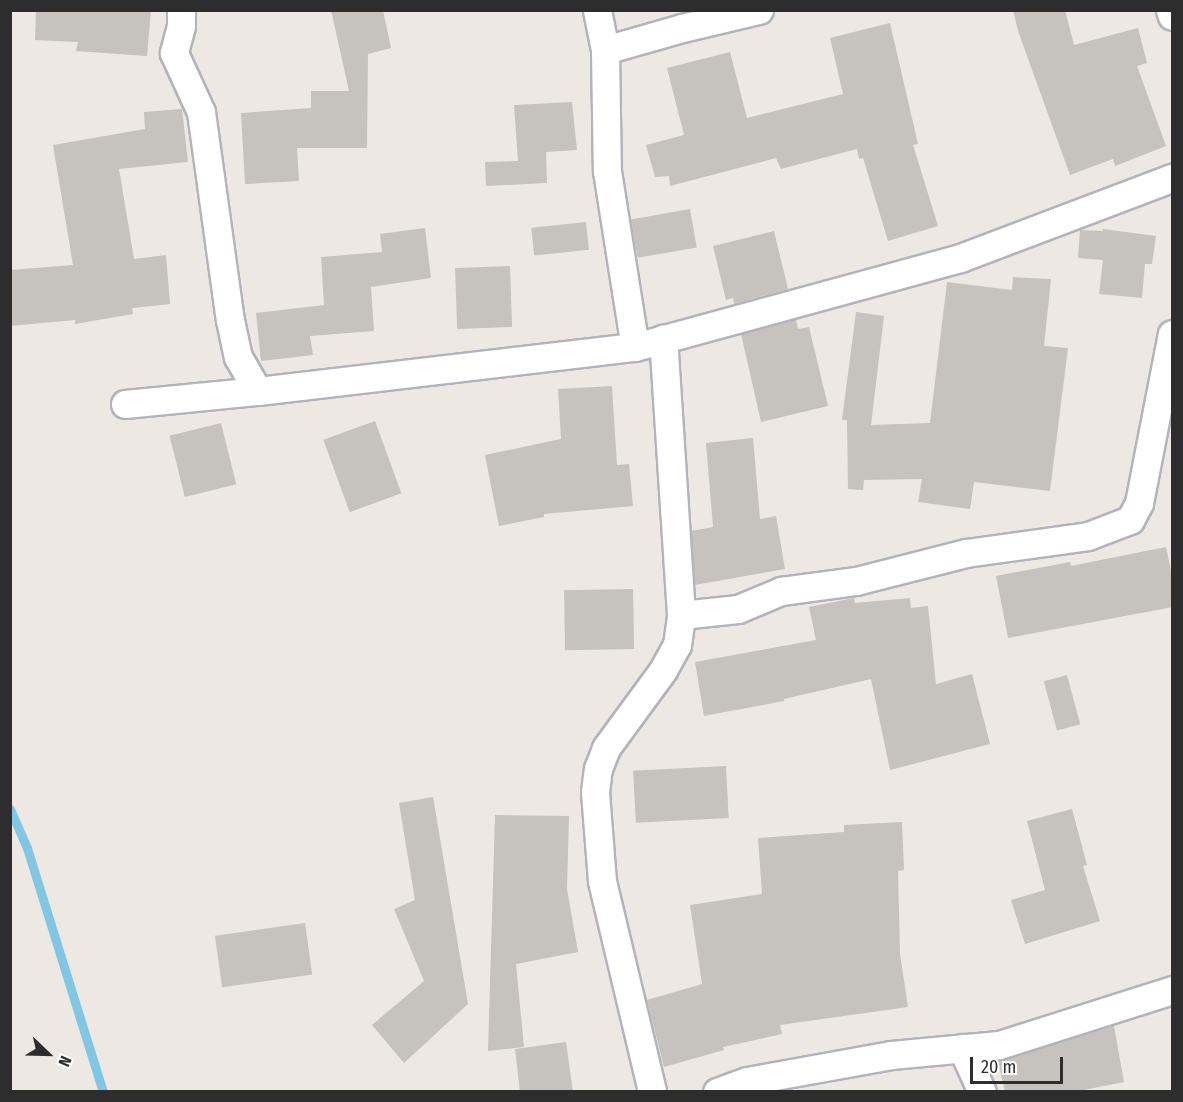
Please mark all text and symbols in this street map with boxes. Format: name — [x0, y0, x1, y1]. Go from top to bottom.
north arrow — [18, 1024, 78, 1084]
scale bar — [973, 1045, 1066, 1083]
text: N — [54, 1053, 76, 1069]
text: 20 m — [981, 1056, 1016, 1078]

